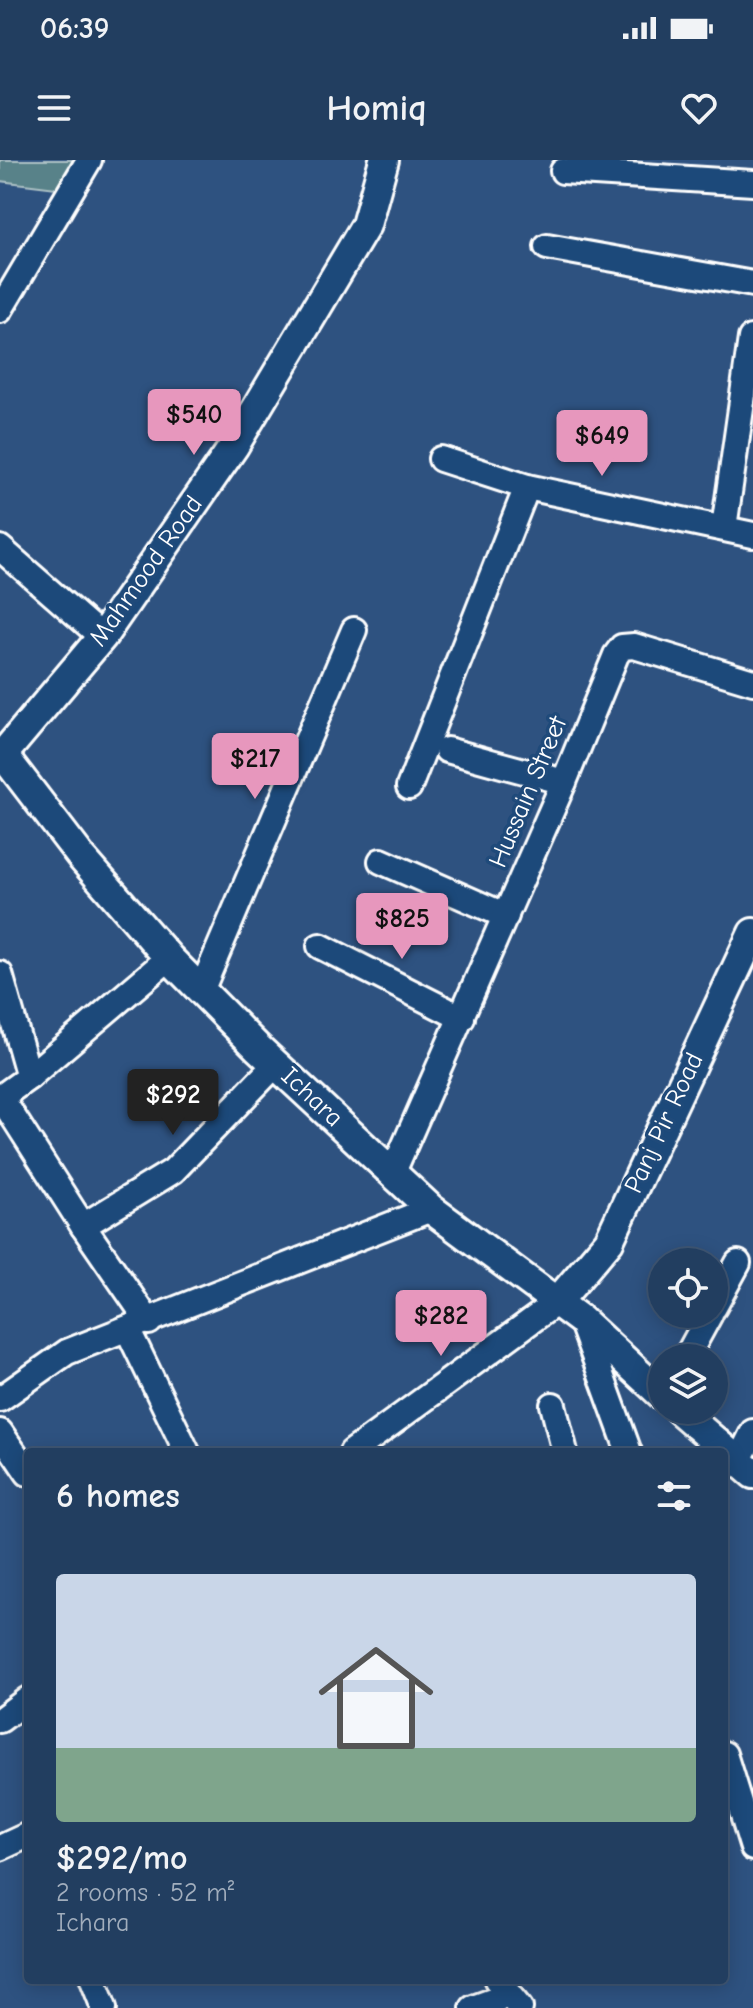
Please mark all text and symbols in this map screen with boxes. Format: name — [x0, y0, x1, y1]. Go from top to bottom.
text: 06:39 — [40, 11, 110, 46]
icon: menu — [32, 86, 76, 130]
icon: heart — [677, 86, 721, 130]
text: Homiq — [326, 88, 427, 129]
pin: $540 — [147, 389, 241, 457]
text: $540 — [166, 400, 222, 430]
pin: $649 — [555, 410, 649, 478]
text: $649 — [574, 421, 630, 451]
street label: Mahmood Road — [83, 490, 209, 652]
street label: Hussain Street — [483, 711, 574, 872]
pin: $217 — [208, 733, 302, 801]
text: $217 — [230, 744, 280, 774]
pin: $825 — [355, 893, 449, 961]
text: $825 — [374, 904, 430, 934]
street label: Panj Pir Road — [618, 1048, 710, 1198]
street label: Ichara — [275, 1061, 349, 1133]
pin: $292 — [126, 1069, 220, 1137]
text: $292 — [145, 1080, 201, 1110]
map controls — [648, 1248, 728, 1424]
button: locate — [648, 1248, 728, 1328]
pin: $282 — [394, 1290, 488, 1358]
text: $282 — [414, 1301, 468, 1331]
button: layers — [648, 1344, 728, 1424]
icon: filters — [652, 1474, 696, 1518]
text: 6 homes — [56, 1476, 180, 1516]
icon: home — [304, 1626, 448, 1770]
text: $292/mo — [56, 1838, 188, 1878]
text: 2 rooms · 52 m² — [56, 1878, 234, 1908]
text: Ichara — [56, 1908, 129, 1938]

